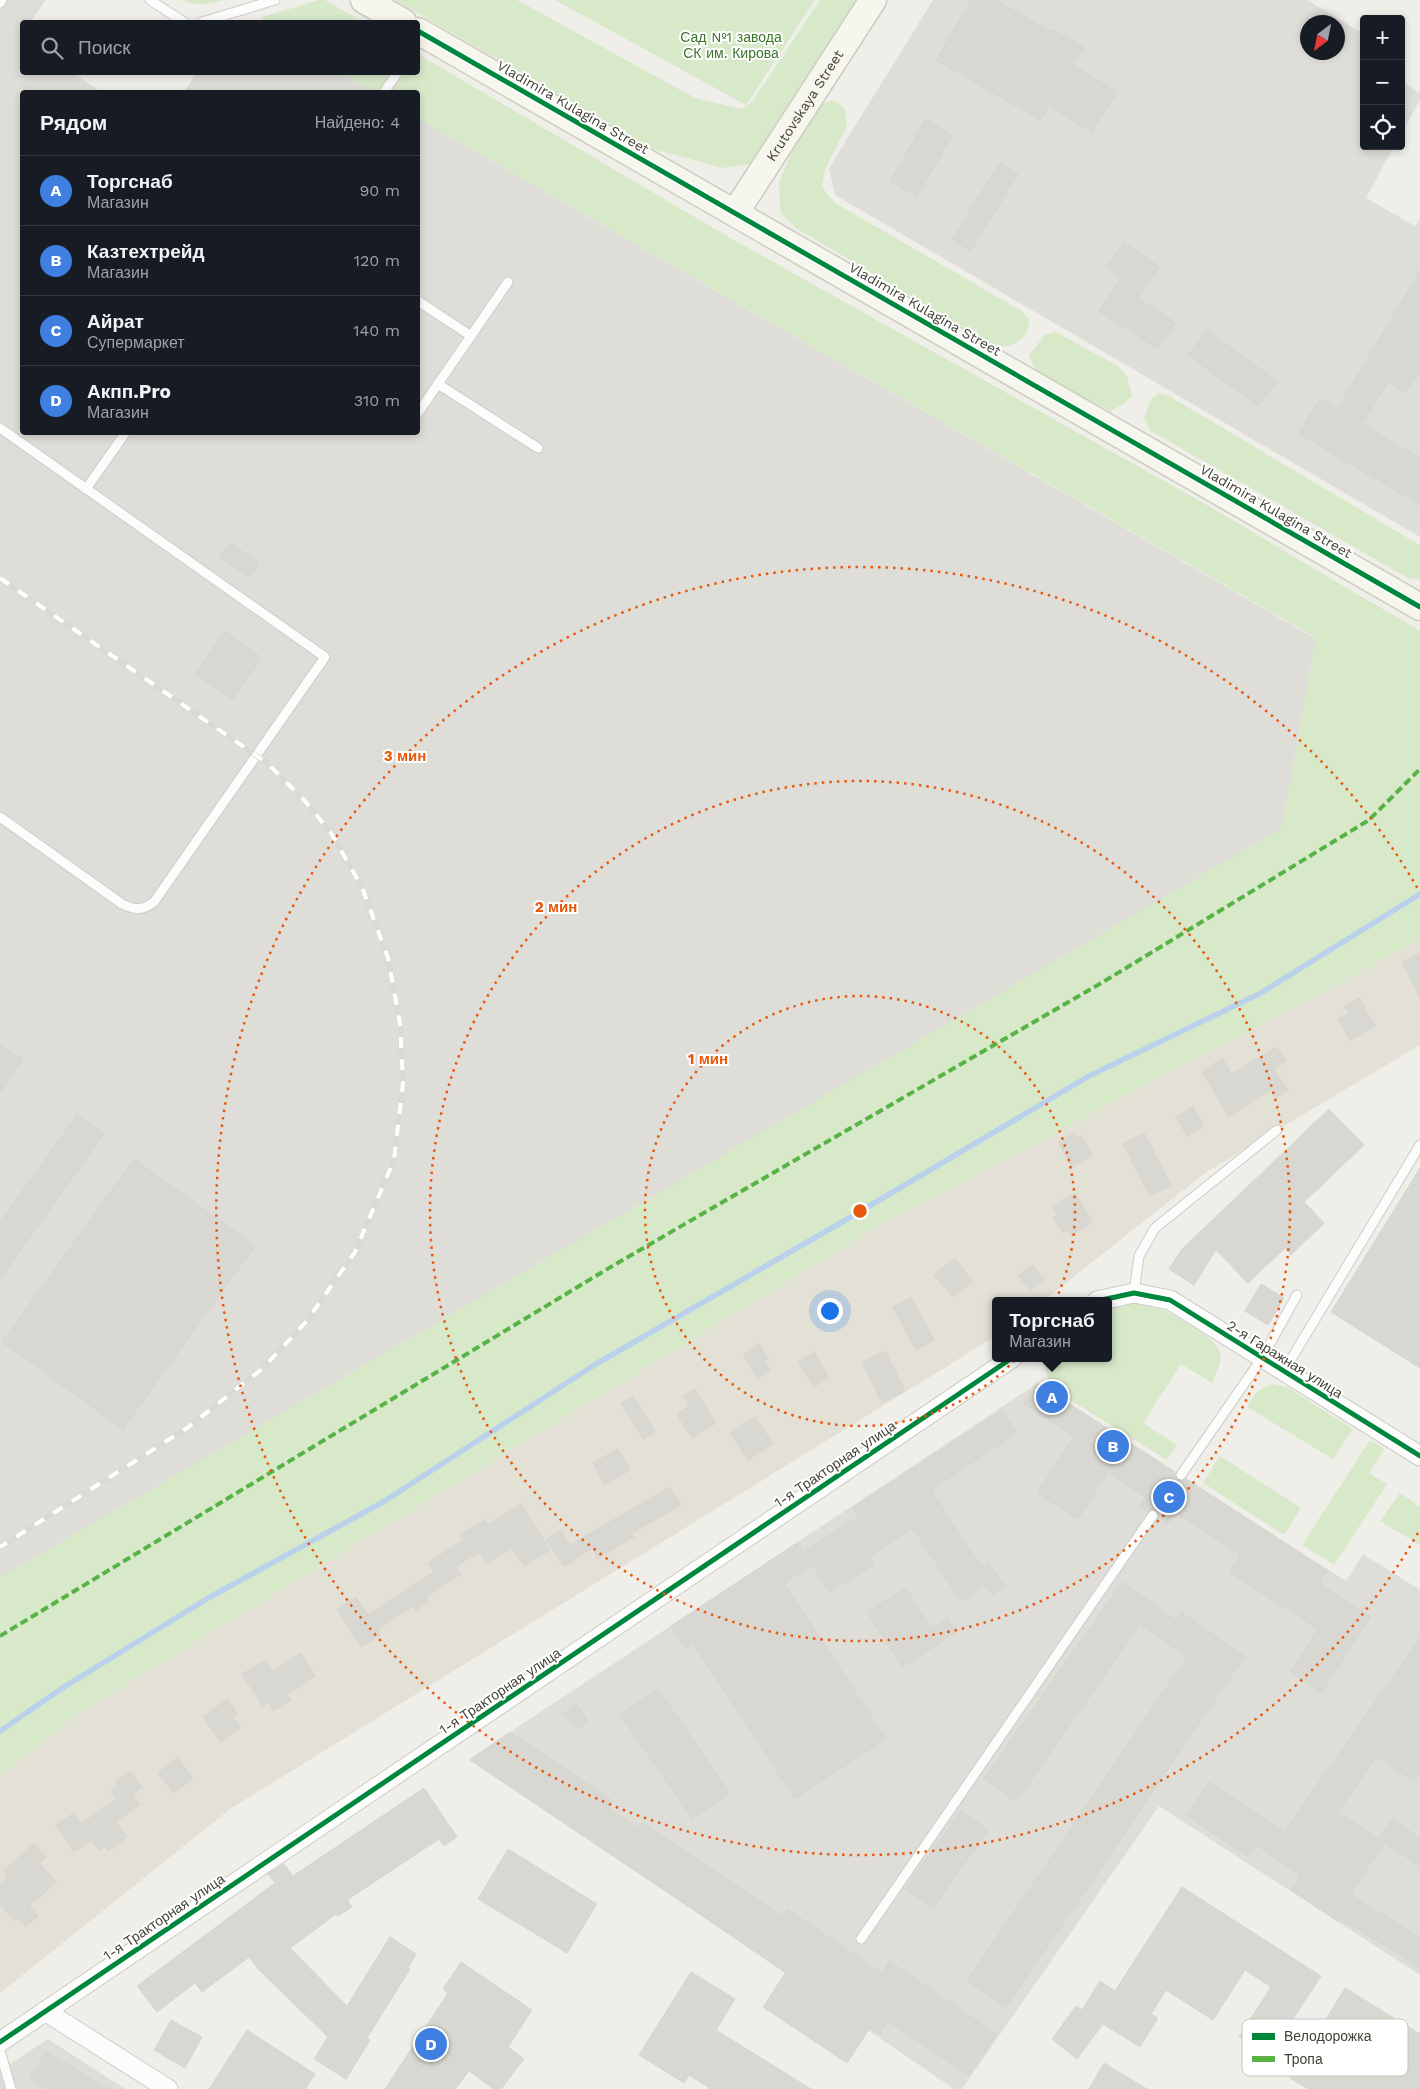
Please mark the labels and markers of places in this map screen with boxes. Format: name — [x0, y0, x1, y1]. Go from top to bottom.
centre of rings — [851, 1202, 869, 1220]
pin: A — [1036, 1378, 1068, 1416]
pin: B — [1097, 1427, 1129, 1465]
pin: C — [1153, 1478, 1185, 1516]
pin: D — [415, 2025, 447, 2063]

